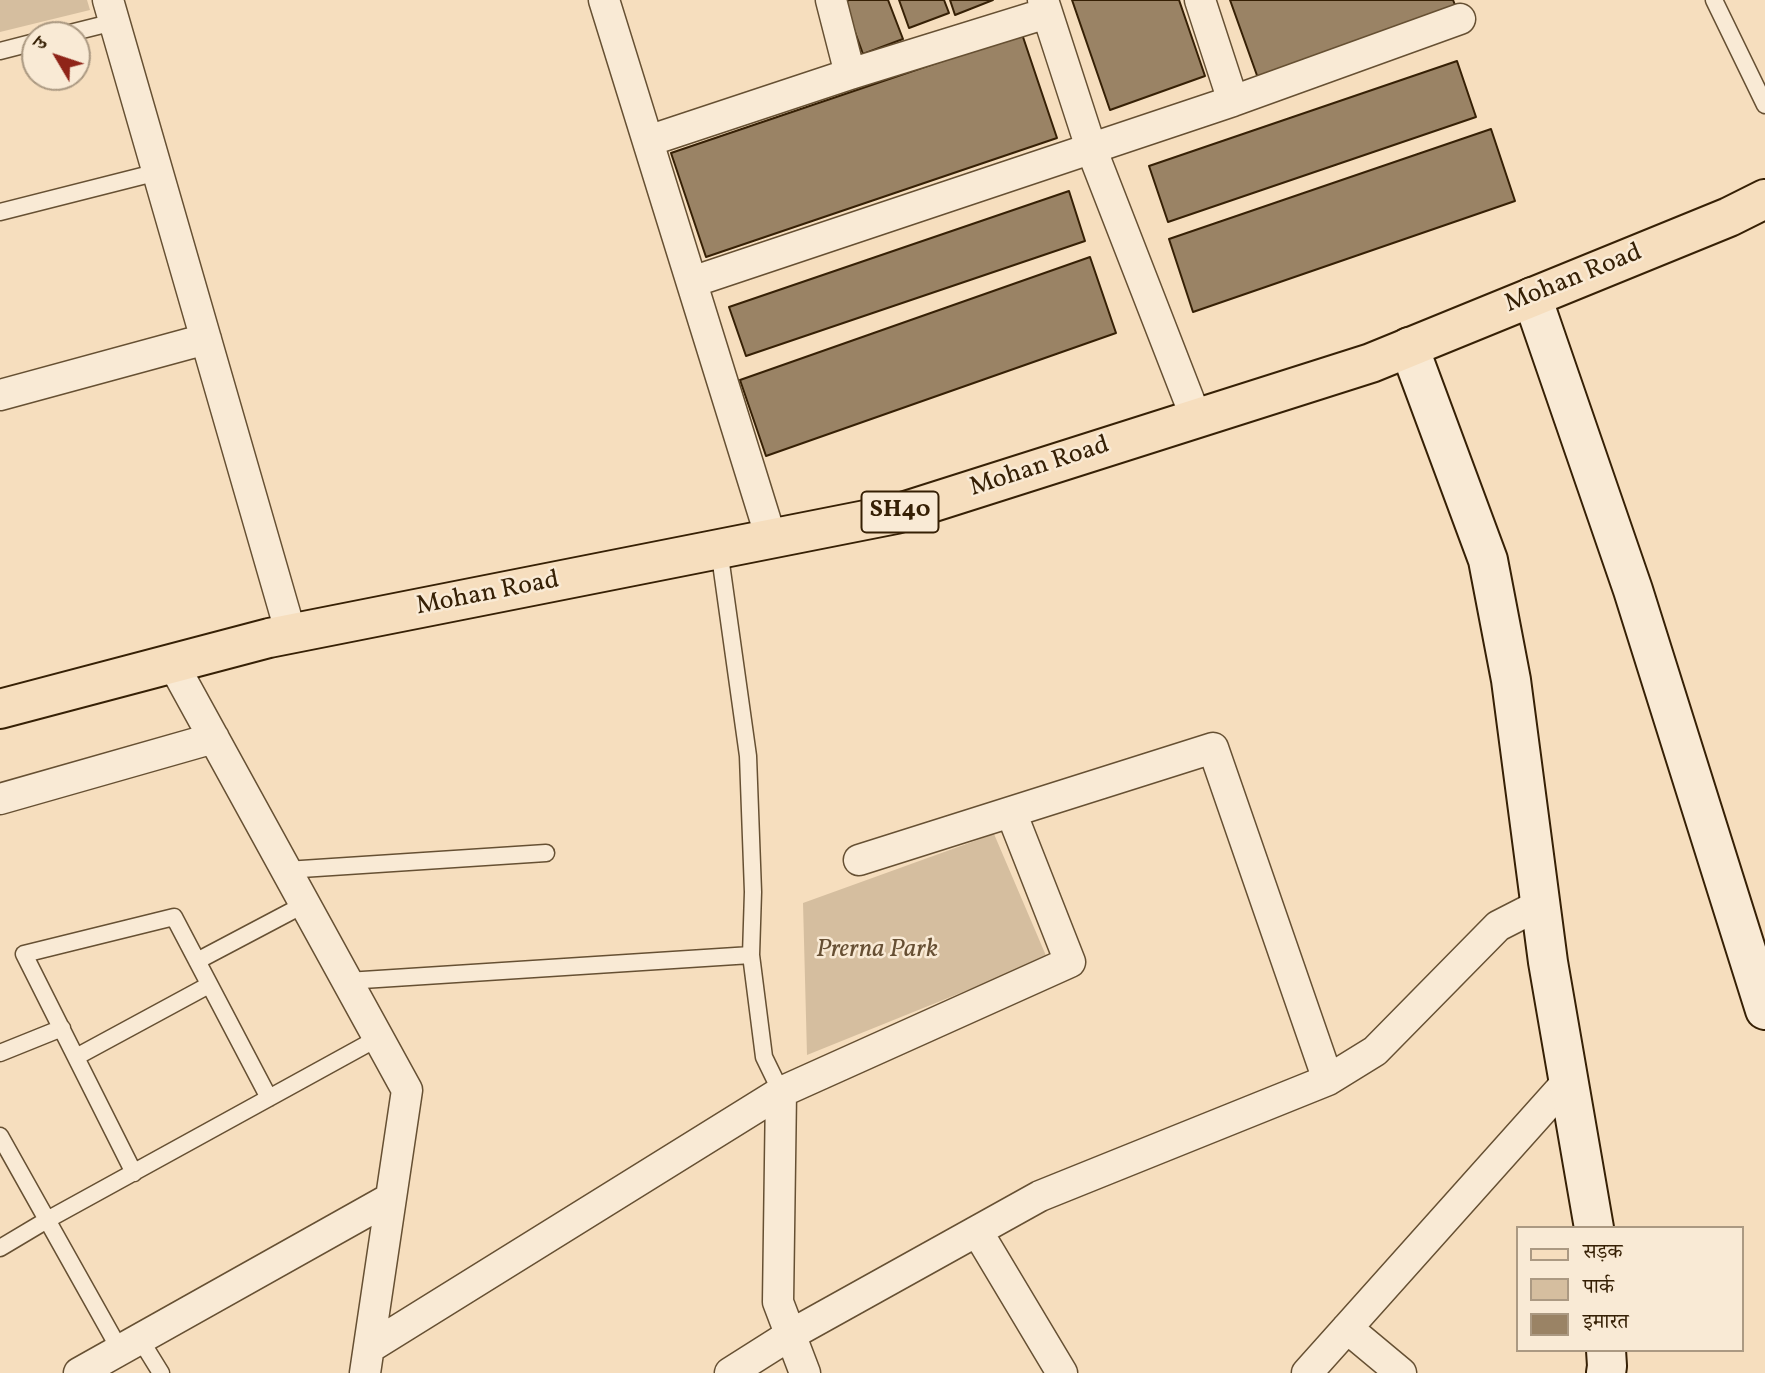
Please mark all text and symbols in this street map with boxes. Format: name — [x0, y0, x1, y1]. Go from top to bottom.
north arrow — [21, 21, 91, 91]
text: उ — [28, 32, 54, 56]
street label: Mohan Road — [1501, 238, 1647, 322]
street label: Mohan Road — [966, 431, 1114, 505]
road number: SH40 — [862, 491, 939, 532]
street label: Mohan Road — [414, 566, 562, 624]
park label: Prerna Park — [816, 935, 938, 967]
legend — [1516, 1226, 1744, 1352]
text: सड़क — [1583, 1238, 1622, 1267]
text: पार्क — [1583, 1273, 1614, 1302]
text: इमारत — [1583, 1308, 1629, 1337]

